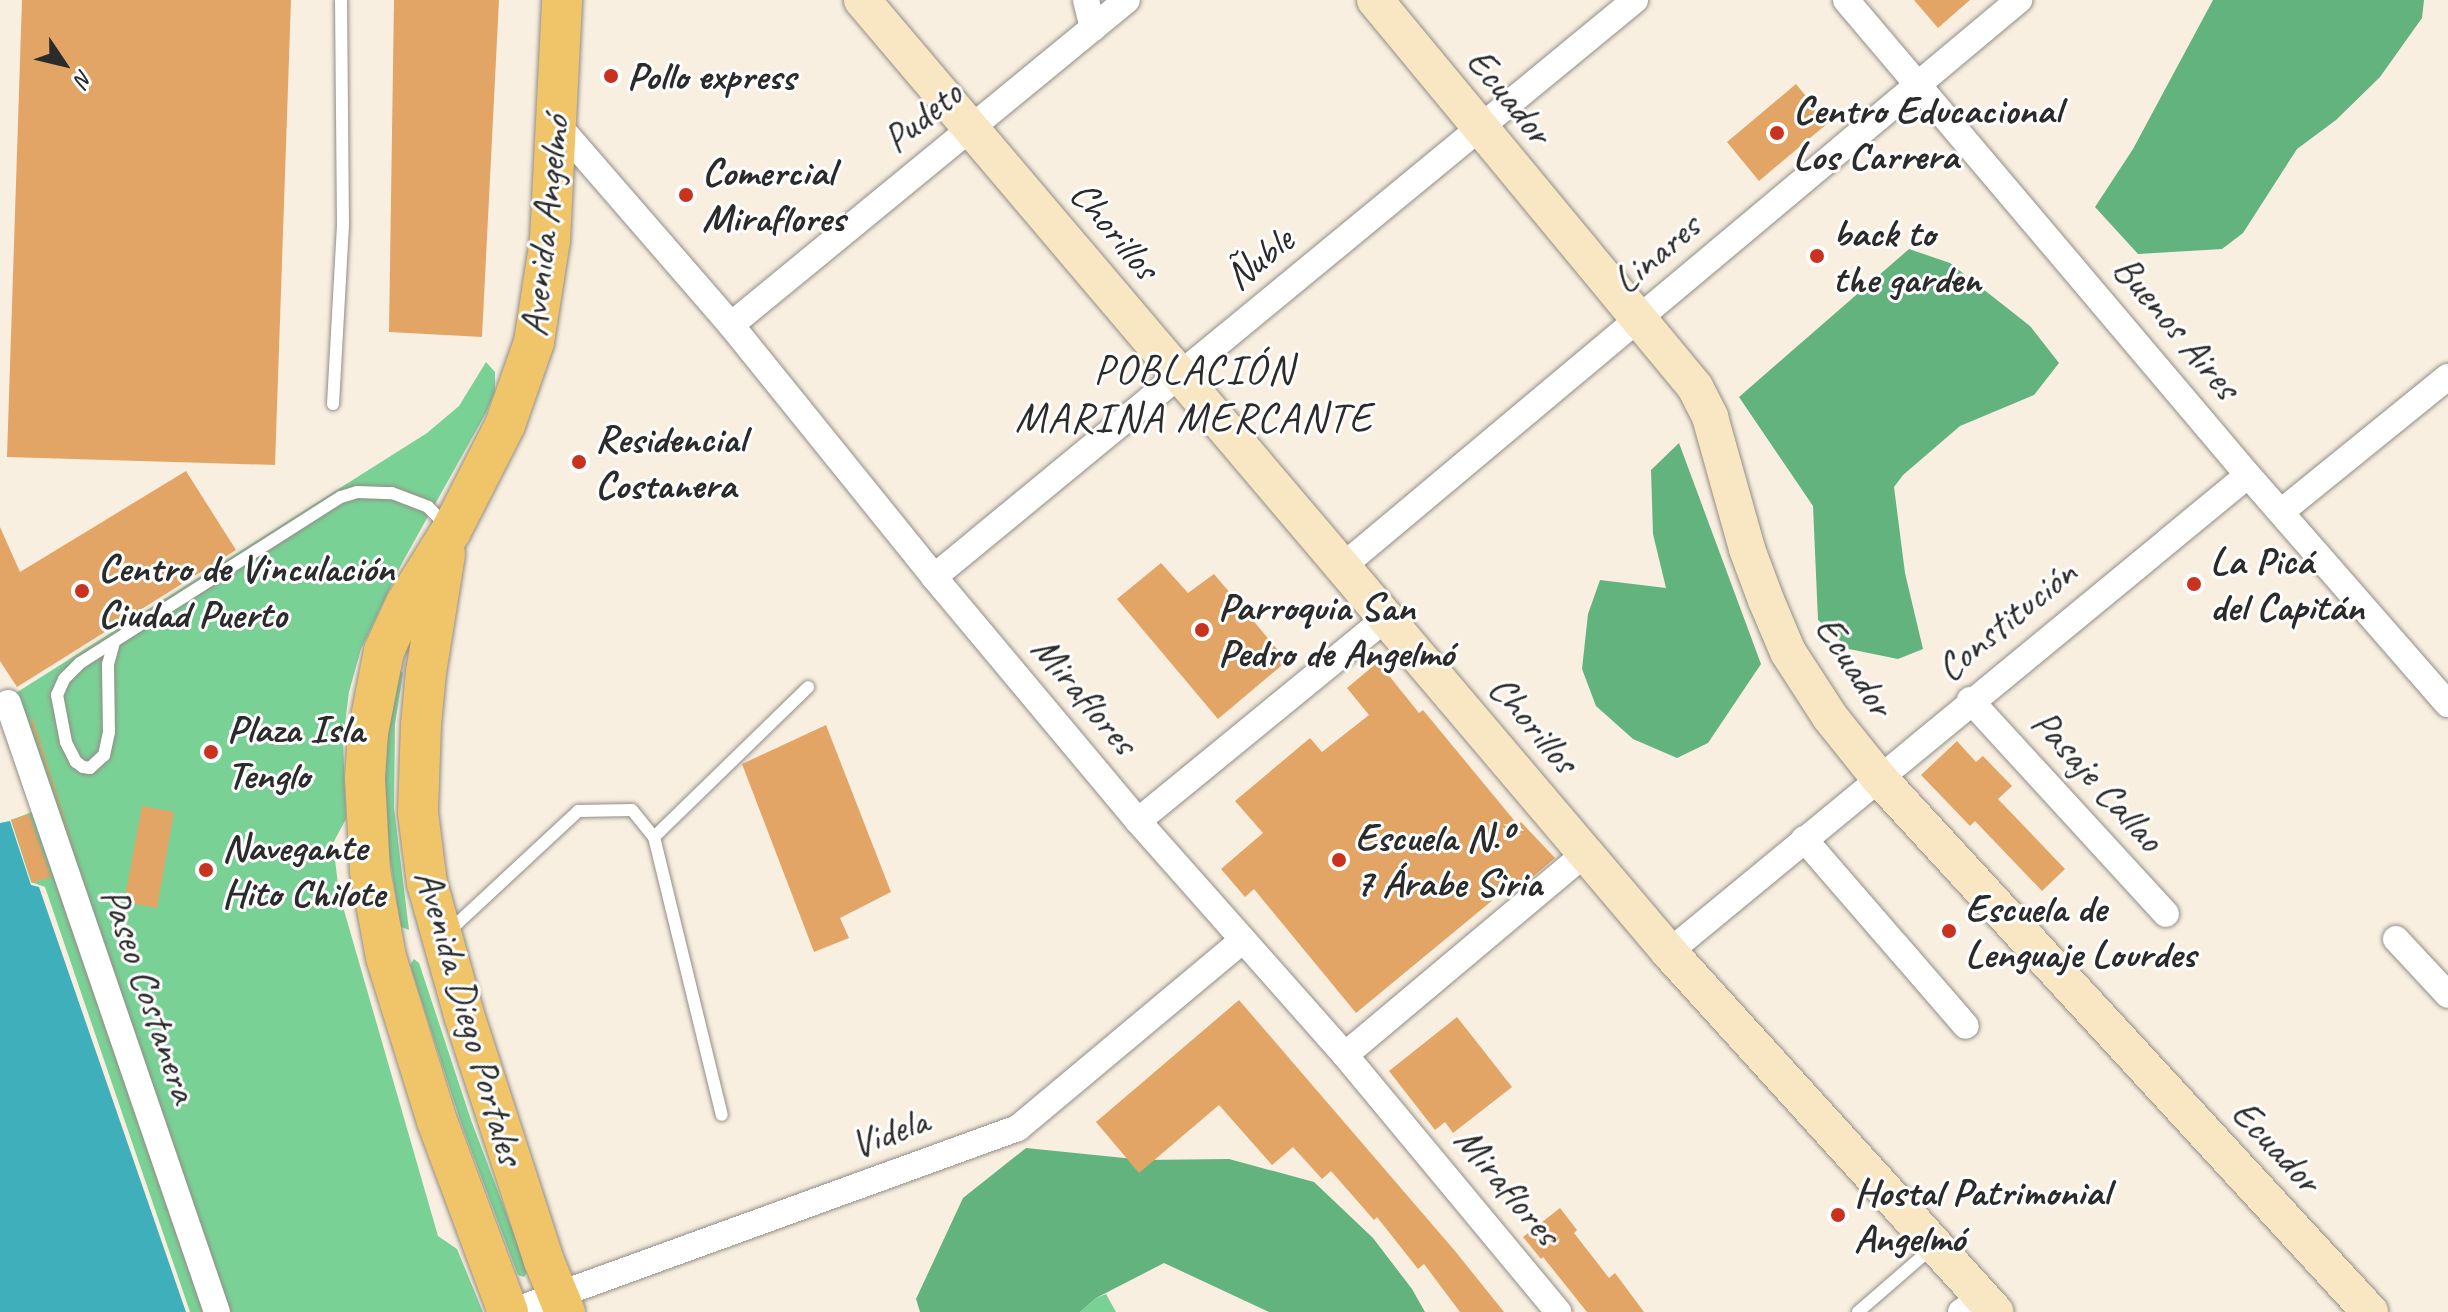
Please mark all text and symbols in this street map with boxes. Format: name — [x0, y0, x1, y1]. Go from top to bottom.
north arrow — [24, 24, 104, 104]
street label: Ecuador — [1457, 38, 1563, 154]
place label: Pollo express — [627, 52, 795, 100]
text: N — [68, 64, 99, 91]
marker: Pollo express — [602, 67, 620, 85]
street label: Pudeto — [873, 70, 971, 162]
place label: Centro Educacional Los Carrera — [1793, 86, 2058, 180]
street label: Avenida Angelmó — [509, 113, 579, 339]
marker: Centro Educacional Los Carrera — [1768, 124, 1786, 142]
place label: Comercial Miraflores — [702, 148, 845, 242]
street label: Chorillos — [1060, 171, 1170, 289]
marker: Comercial Miraflores — [677, 186, 695, 204]
street label: Linares — [1602, 202, 1710, 304]
place label: back to the garden — [1833, 209, 1982, 303]
street label: Ñuble — [1215, 216, 1303, 300]
street label: Buenos Aires — [2103, 245, 2251, 409]
marker: back to the garden — [1808, 247, 1826, 265]
district label: POBLACIÓN MARINA MERCANTE — [1017, 345, 1371, 444]
place label: Residencial Costanera — [595, 415, 745, 509]
marker: Residencial Costanera — [570, 453, 588, 471]
place label: La Picá del Capitán — [2210, 537, 2365, 631]
place label: Centro de Vinculación Ciudad Puerto — [98, 544, 393, 638]
street label: Constitución — [1926, 549, 2086, 691]
marker: La Picá del Capitán — [2185, 575, 2203, 593]
marker: Centro de Vinculación Ciudad Puerto — [73, 582, 91, 600]
place label: Parroquia San Pedro de Angelmó — [1218, 583, 1453, 677]
street label: Ecuador — [1805, 607, 1905, 725]
marker: Parroquia San Pedro de Angelmó — [1193, 621, 1211, 639]
street label: Miraflores — [1021, 626, 1149, 764]
street label: Chorillos — [1479, 665, 1589, 783]
street label: Pasaje Callao — [2022, 699, 2174, 861]
place label: Plaza Isla Tenglo — [227, 705, 365, 799]
marker: Plaza Isla Tenglo — [202, 743, 220, 761]
place label: Escuela N.º 7 Árabe Siria — [1355, 813, 1543, 907]
place label: Navegante Hito Chilote — [222, 823, 385, 917]
marker: Escuela N.º 7 Árabe Siria — [1330, 851, 1348, 869]
marker: Navegante Hito Chilote — [197, 861, 215, 879]
street label: Avenida Diego Portales — [405, 864, 535, 1170]
street label: Paseo Costanera — [91, 882, 209, 1108]
place label: Escuela de Lenguaje Lourdes — [1965, 884, 2196, 978]
marker: Escuela de Lenguaje Lourdes — [1940, 922, 1958, 940]
street label: Ecuador — [2222, 1089, 2332, 1203]
street label: Videla — [844, 1096, 934, 1168]
street label: Miraflores — [1444, 1117, 1572, 1255]
place label: Hostal Patrimonial Angelmó — [1854, 1168, 2109, 1262]
marker: Hostal Patrimonial Angelmó — [1829, 1206, 1847, 1224]

